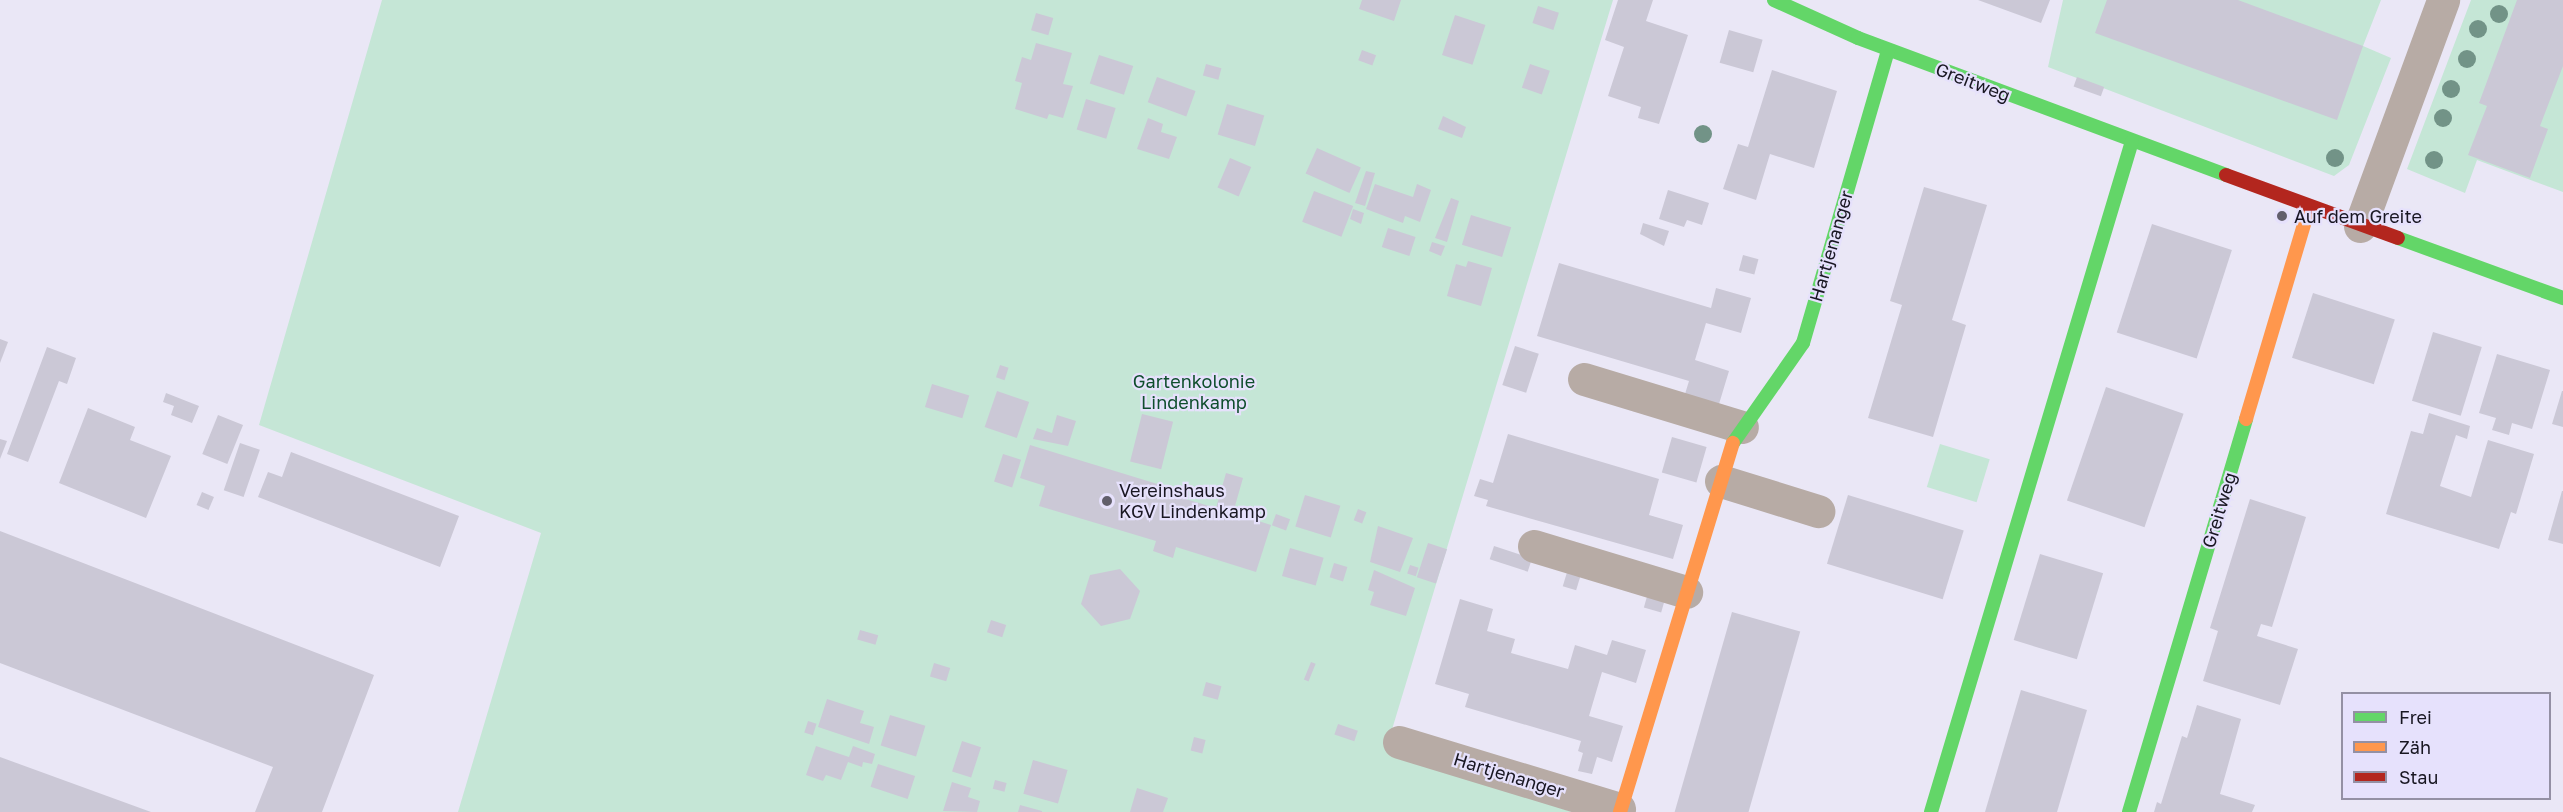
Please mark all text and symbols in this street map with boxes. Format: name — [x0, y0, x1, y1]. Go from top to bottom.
street label: Greitweg — [1933, 58, 2013, 106]
street label: Hartjenanger — [1805, 188, 1857, 304]
place label: Auf dem Greite — [2294, 205, 2422, 227]
marker: Auf dem Greite — [2275, 209, 2289, 223]
park label: Gartenkolonie Lindenkamp — [1133, 371, 1255, 413]
street label: Greitweg — [2197, 470, 2241, 550]
place label: Vereinshaus KGV Lindenkamp — [1119, 480, 1266, 522]
marker: Vereinshaus KGV Lindenkamp — [1100, 494, 1114, 508]
legend — [2341, 692, 2551, 800]
text: Frei — [2399, 706, 2432, 728]
text: Zäh — [2399, 736, 2431, 758]
street label: Hartjenanger — [1451, 748, 1567, 802]
text: Stau — [2399, 766, 2438, 788]

